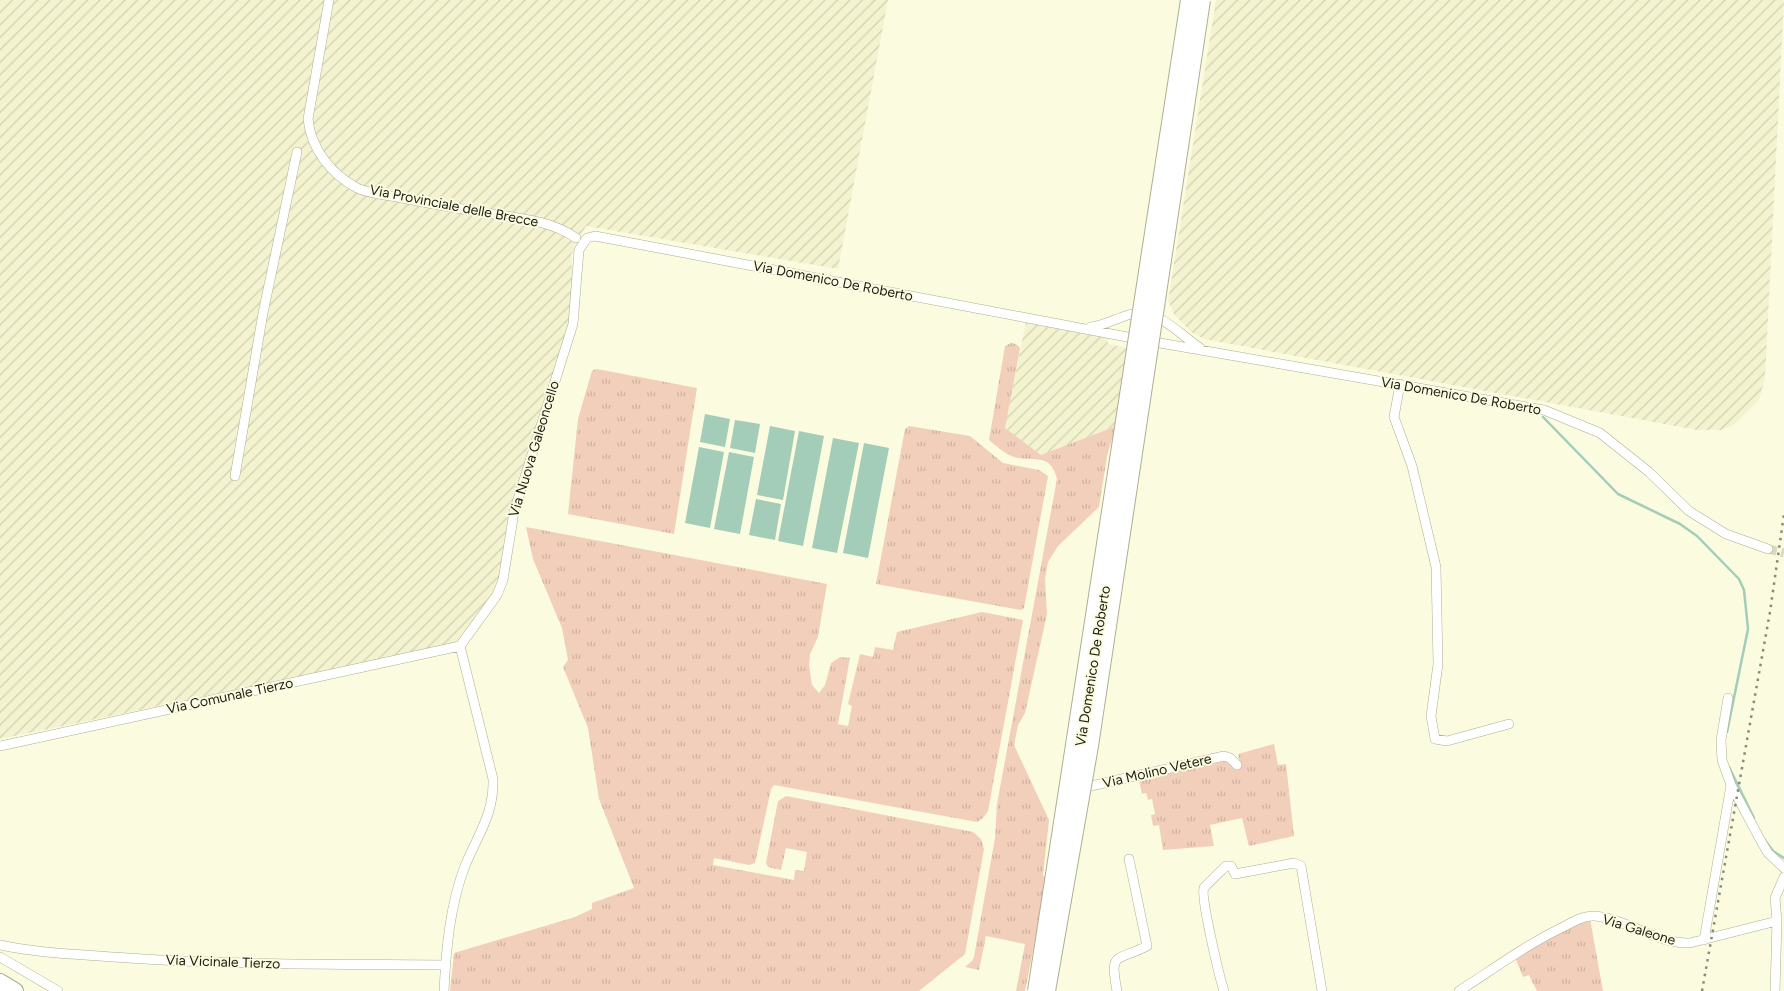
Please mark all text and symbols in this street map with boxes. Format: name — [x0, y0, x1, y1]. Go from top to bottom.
street label: Via Provinciale delle Brecce — [368, 181, 540, 231]
street label: Via Domenico De Roberto — [752, 257, 914, 305]
street label: Via Domenico De Roberto — [1379, 374, 1543, 418]
street label: Via Nuova Galeoncello — [505, 379, 563, 519]
street label: Via Domenico De Roberto — [1072, 584, 1114, 748]
street label: Via Comunale Tierzo — [165, 674, 295, 718]
street label: Via Molino Vetere — [1101, 750, 1213, 792]
street label: Via Galeone — [1600, 911, 1678, 949]
street label: Via Vicinale Tierzo — [165, 952, 281, 972]

